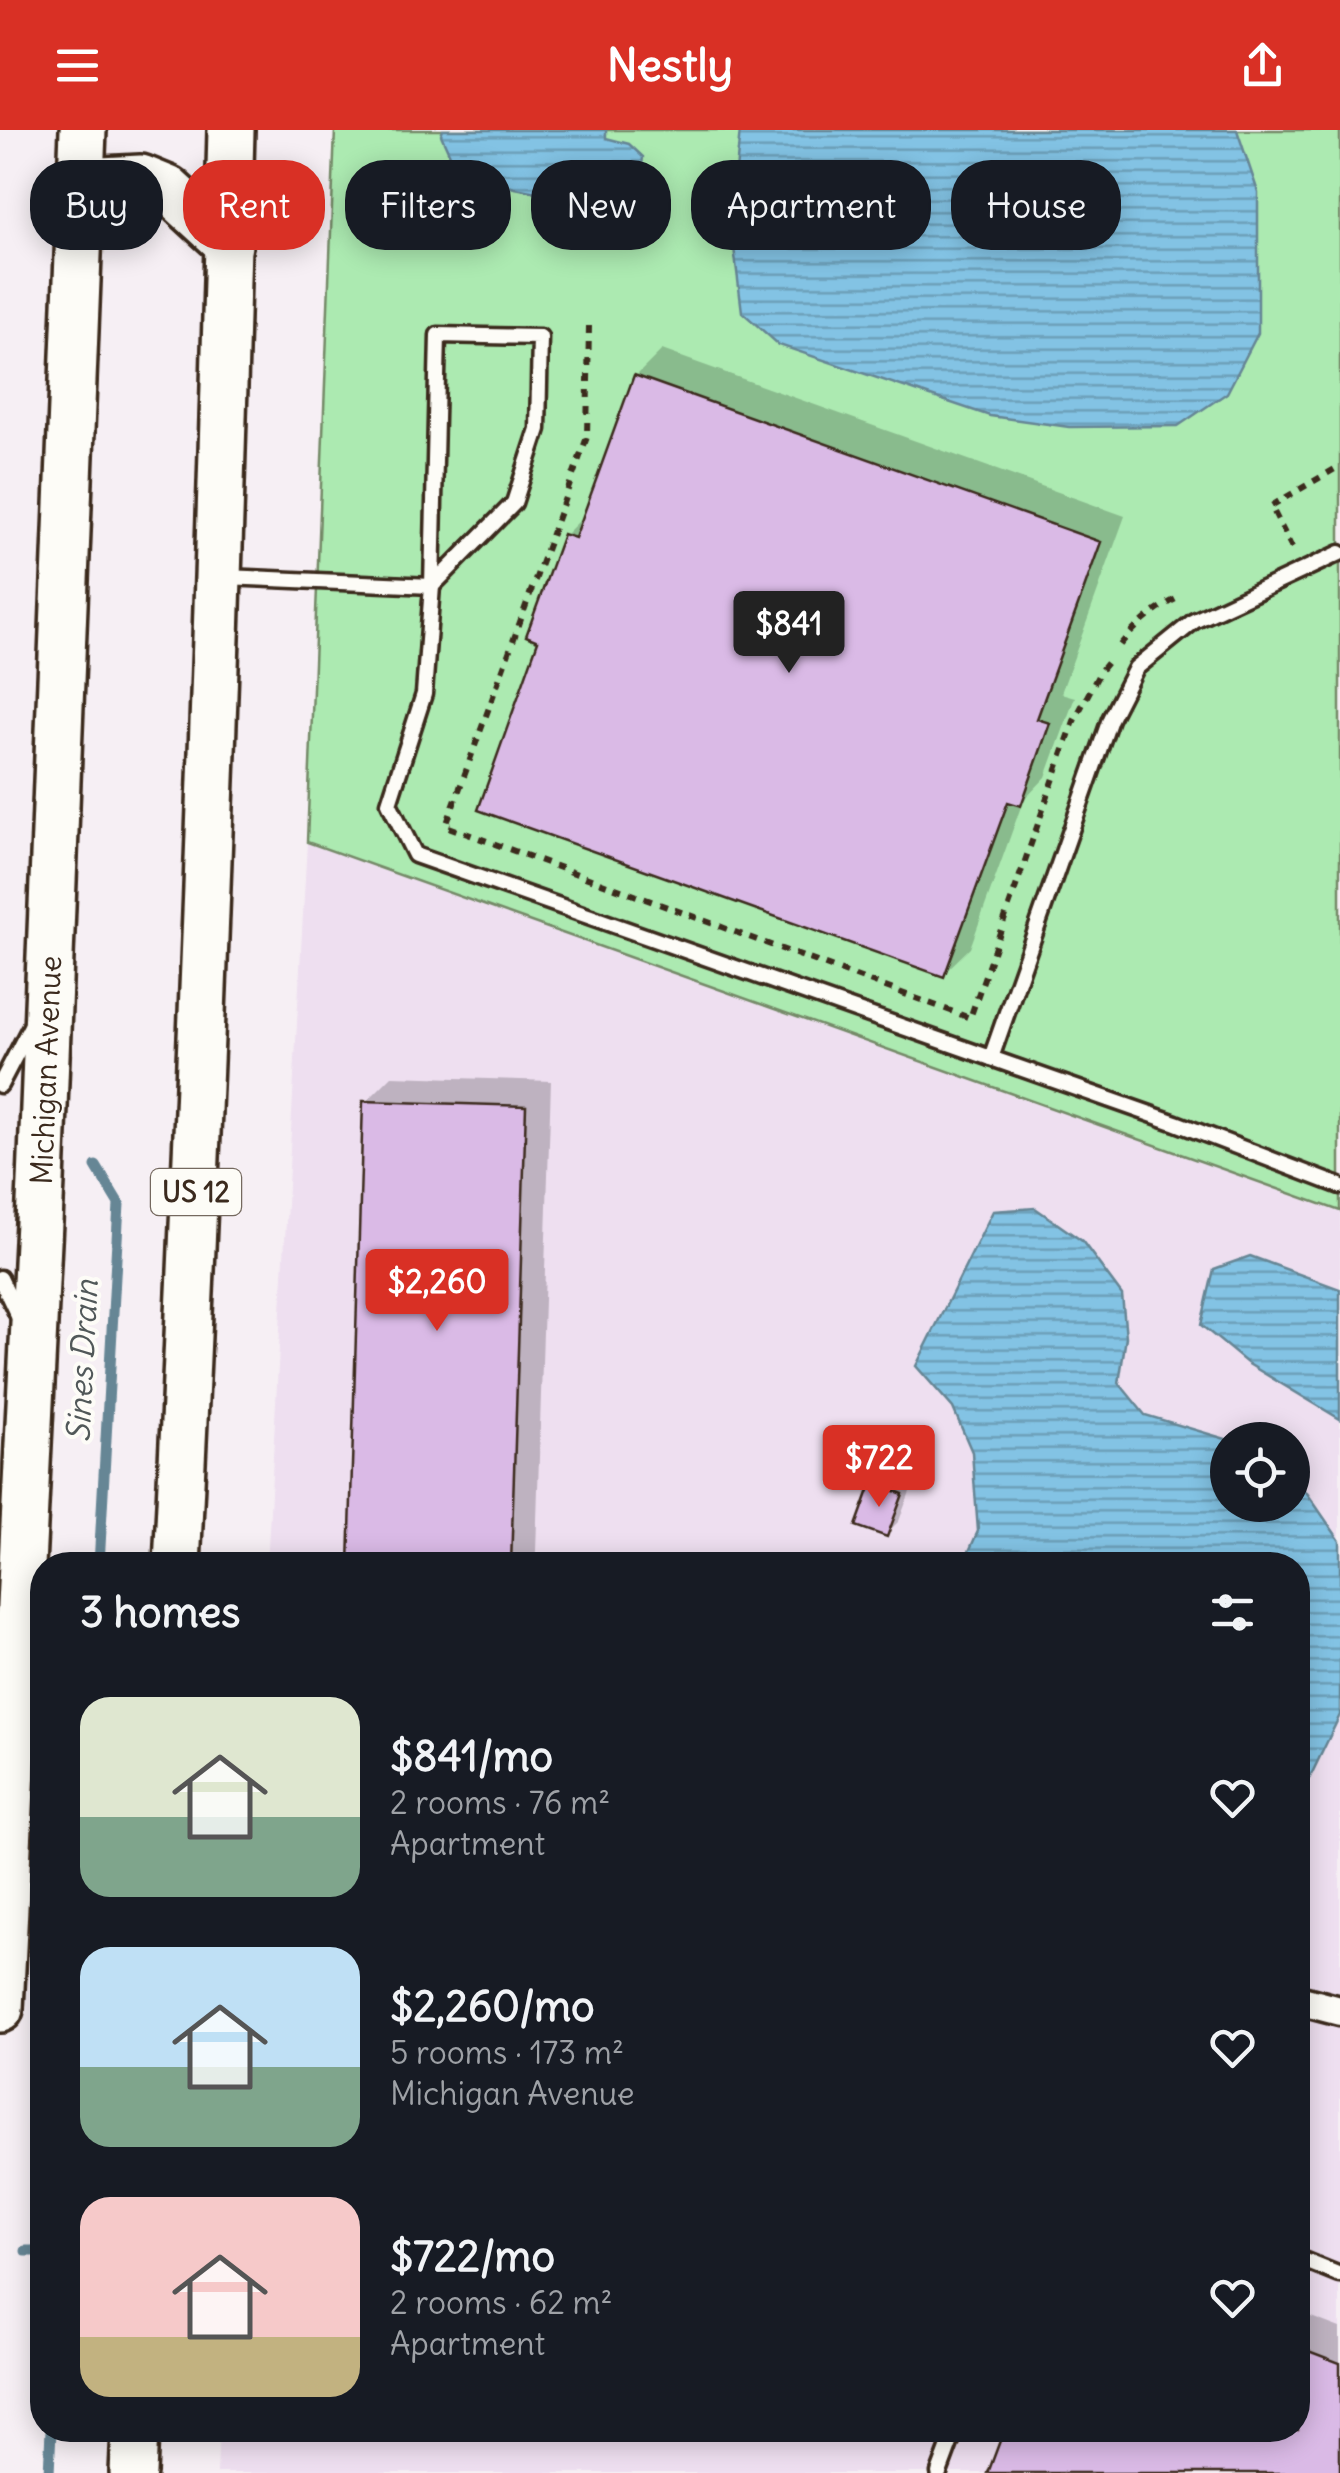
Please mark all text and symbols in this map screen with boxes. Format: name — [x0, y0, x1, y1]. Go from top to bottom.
text: Nestly — [607, 37, 733, 93]
icon: menu — [50, 38, 105, 93]
icon: share — [1235, 38, 1290, 93]
chip: Buy — [30, 160, 163, 250]
chip: Rent — [183, 160, 325, 250]
chip: Filters — [345, 160, 511, 250]
chip: New — [531, 160, 671, 250]
chip: Apartment — [691, 160, 931, 250]
chip: House — [951, 160, 1121, 250]
pin: $841 — [730, 591, 848, 676]
text: $841 — [755, 603, 823, 644]
street label: Michigan Avenue — [22, 955, 69, 1185]
road number: US 12 — [151, 1169, 241, 1215]
pin: $2,260 — [356, 1249, 518, 1334]
text: $2,260 — [387, 1261, 487, 1302]
water label: Sines Drain — [57, 1277, 107, 1443]
map controls — [1210, 1422, 1310, 1522]
button: locate — [1210, 1422, 1310, 1522]
pin: $722 — [820, 1425, 938, 1510]
text: $722 — [845, 1437, 913, 1478]
icon: filters — [1205, 1585, 1260, 1640]
text: 3 homes — [80, 1586, 240, 1638]
text: $841/mo — [390, 1730, 553, 1782]
icon: home — [160, 1737, 280, 1857]
icon: heart — [1205, 1770, 1260, 1825]
text: 2 rooms · 76 m² — [390, 1782, 610, 1823]
text: Apartment — [390, 1823, 545, 1864]
text: $2,260/mo — [390, 1980, 595, 2032]
icon: home — [160, 1987, 280, 2107]
icon: heart — [1205, 2020, 1260, 2075]
text: 5 rooms · 173 m² — [390, 2032, 624, 2073]
text: Michigan Avenue — [390, 2073, 634, 2114]
text: $722/mo — [390, 2230, 555, 2282]
icon: home — [160, 2237, 280, 2357]
icon: heart — [1205, 2270, 1260, 2325]
text: 2 rooms · 62 m² — [390, 2282, 613, 2323]
text: Apartment — [390, 2323, 545, 2364]

